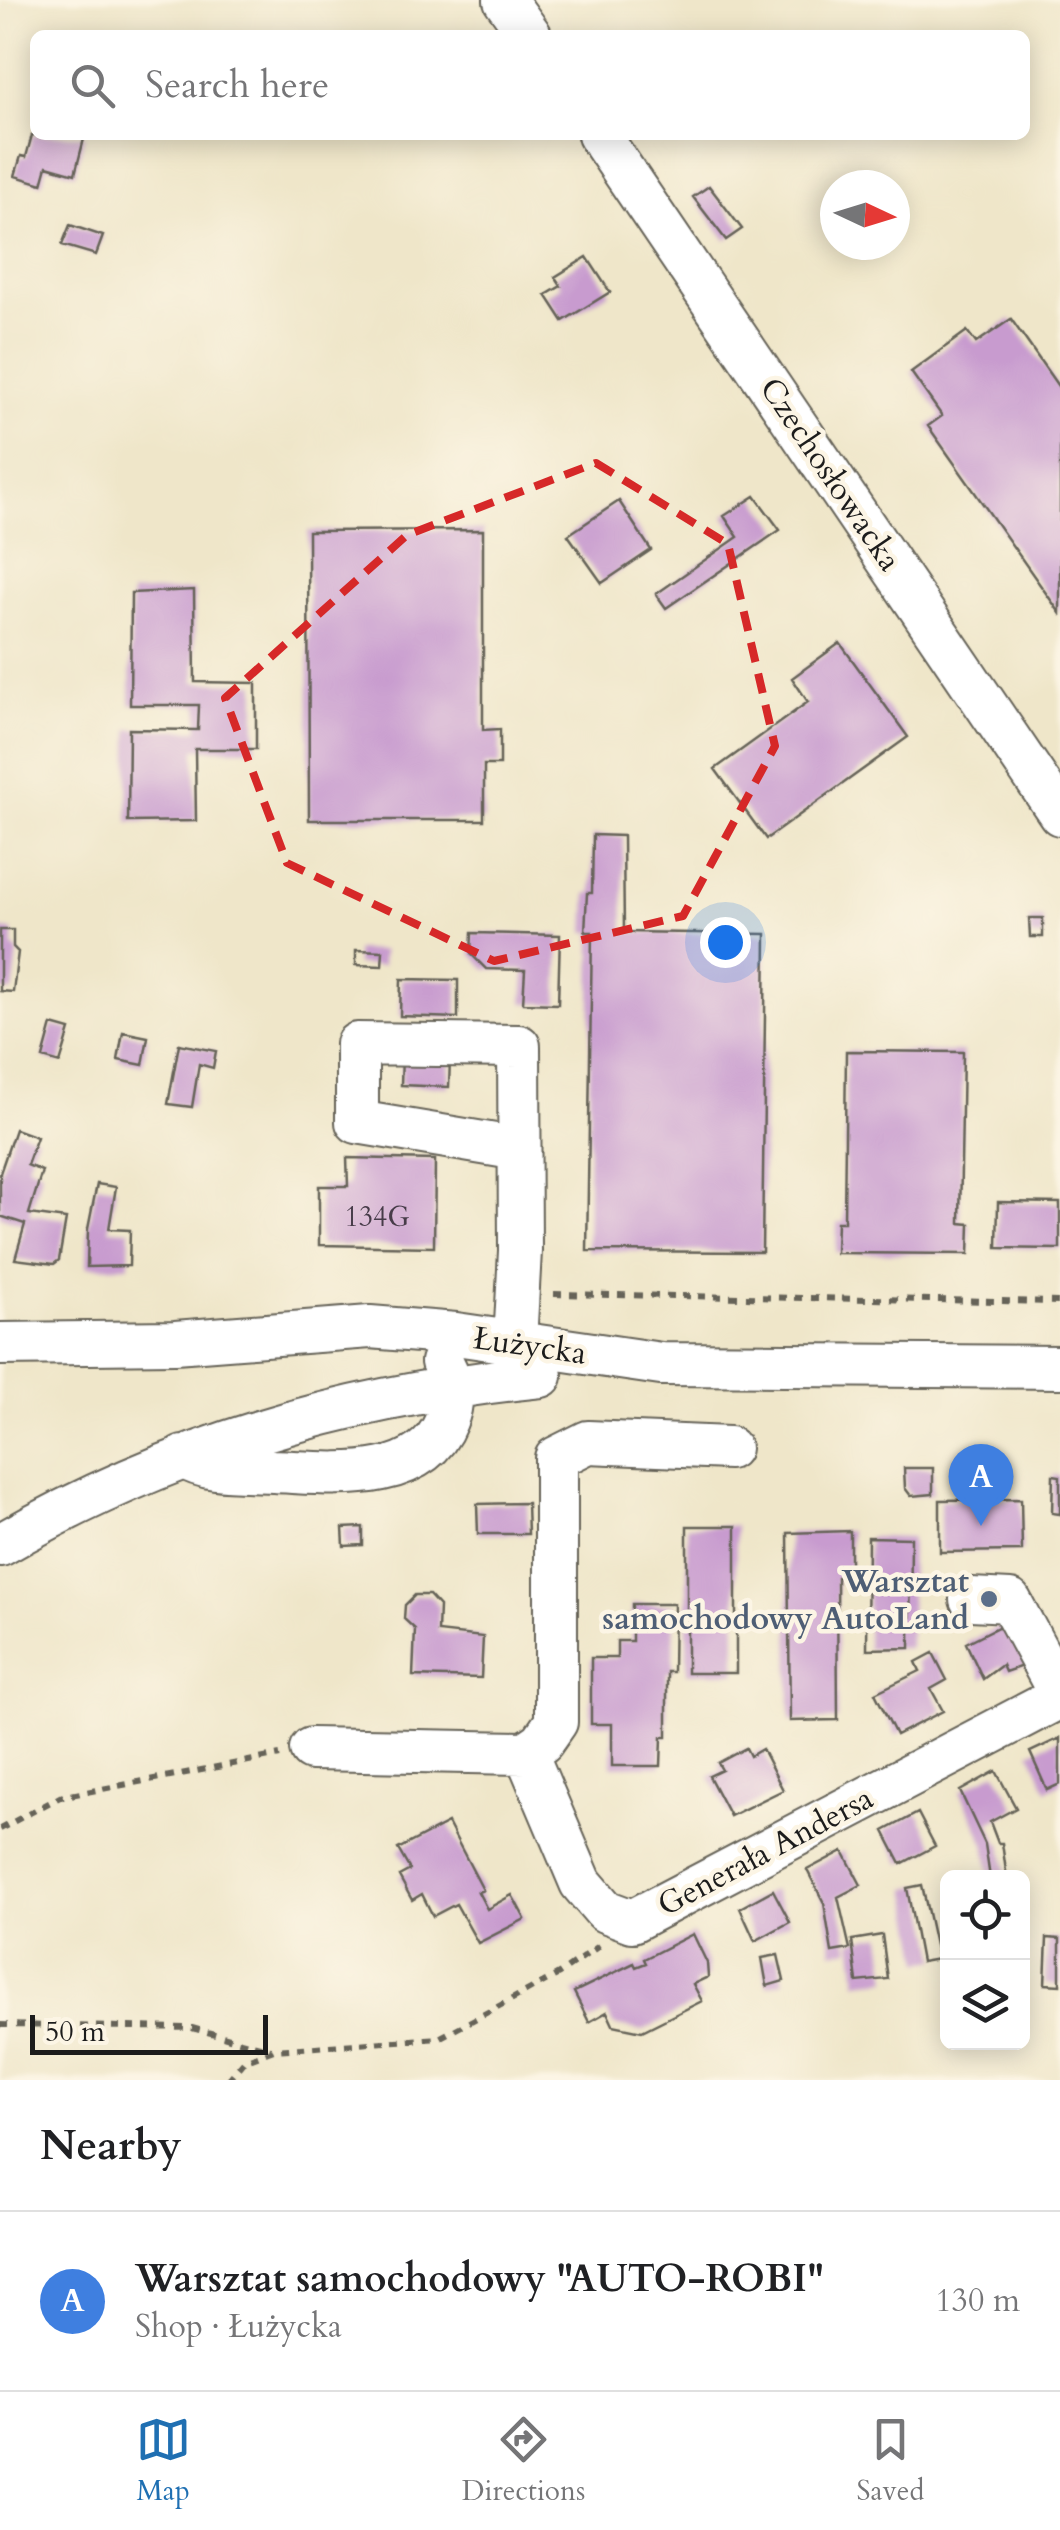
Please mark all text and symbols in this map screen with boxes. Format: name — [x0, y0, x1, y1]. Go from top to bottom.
search box — [30, 30, 1030, 140]
icon: search — [65, 58, 120, 113]
text: Search here — [145, 59, 329, 111]
north arrow — [820, 170, 910, 260]
street label: Czechosłowacka — [749, 369, 911, 580]
your location — [700, 917, 751, 968]
house number: 134G — [344, 1198, 410, 1236]
street label: Łużycka — [471, 1316, 589, 1376]
pin: A — [948, 1444, 1014, 1526]
place label: Warsztat samochodowy AutoLand — [602, 1560, 969, 1641]
marker: Warsztat samochodowy AutoLand — [978, 1588, 1000, 1610]
street label: Generała Andersa — [650, 1776, 881, 1927]
map controls — [940, 1870, 1030, 2050]
button: locate — [940, 1870, 1030, 1960]
button: layers — [940, 1960, 1030, 2050]
scale bar — [30, 2010, 268, 2054]
text: 50 m — [45, 2013, 105, 2051]
text: Nearby — [40, 2117, 182, 2174]
text: Warsztat samochodowy "AUTO-ROBI" — [135, 2253, 824, 2305]
text: A — [60, 2279, 85, 2323]
text: 130 m — [935, 2279, 1020, 2323]
text: Shop · Łużycka — [135, 2305, 342, 2349]
tab: Map — [136, 2412, 191, 2510]
tab: Directions — [462, 2412, 585, 2510]
tab: Saved — [856, 2412, 924, 2510]

